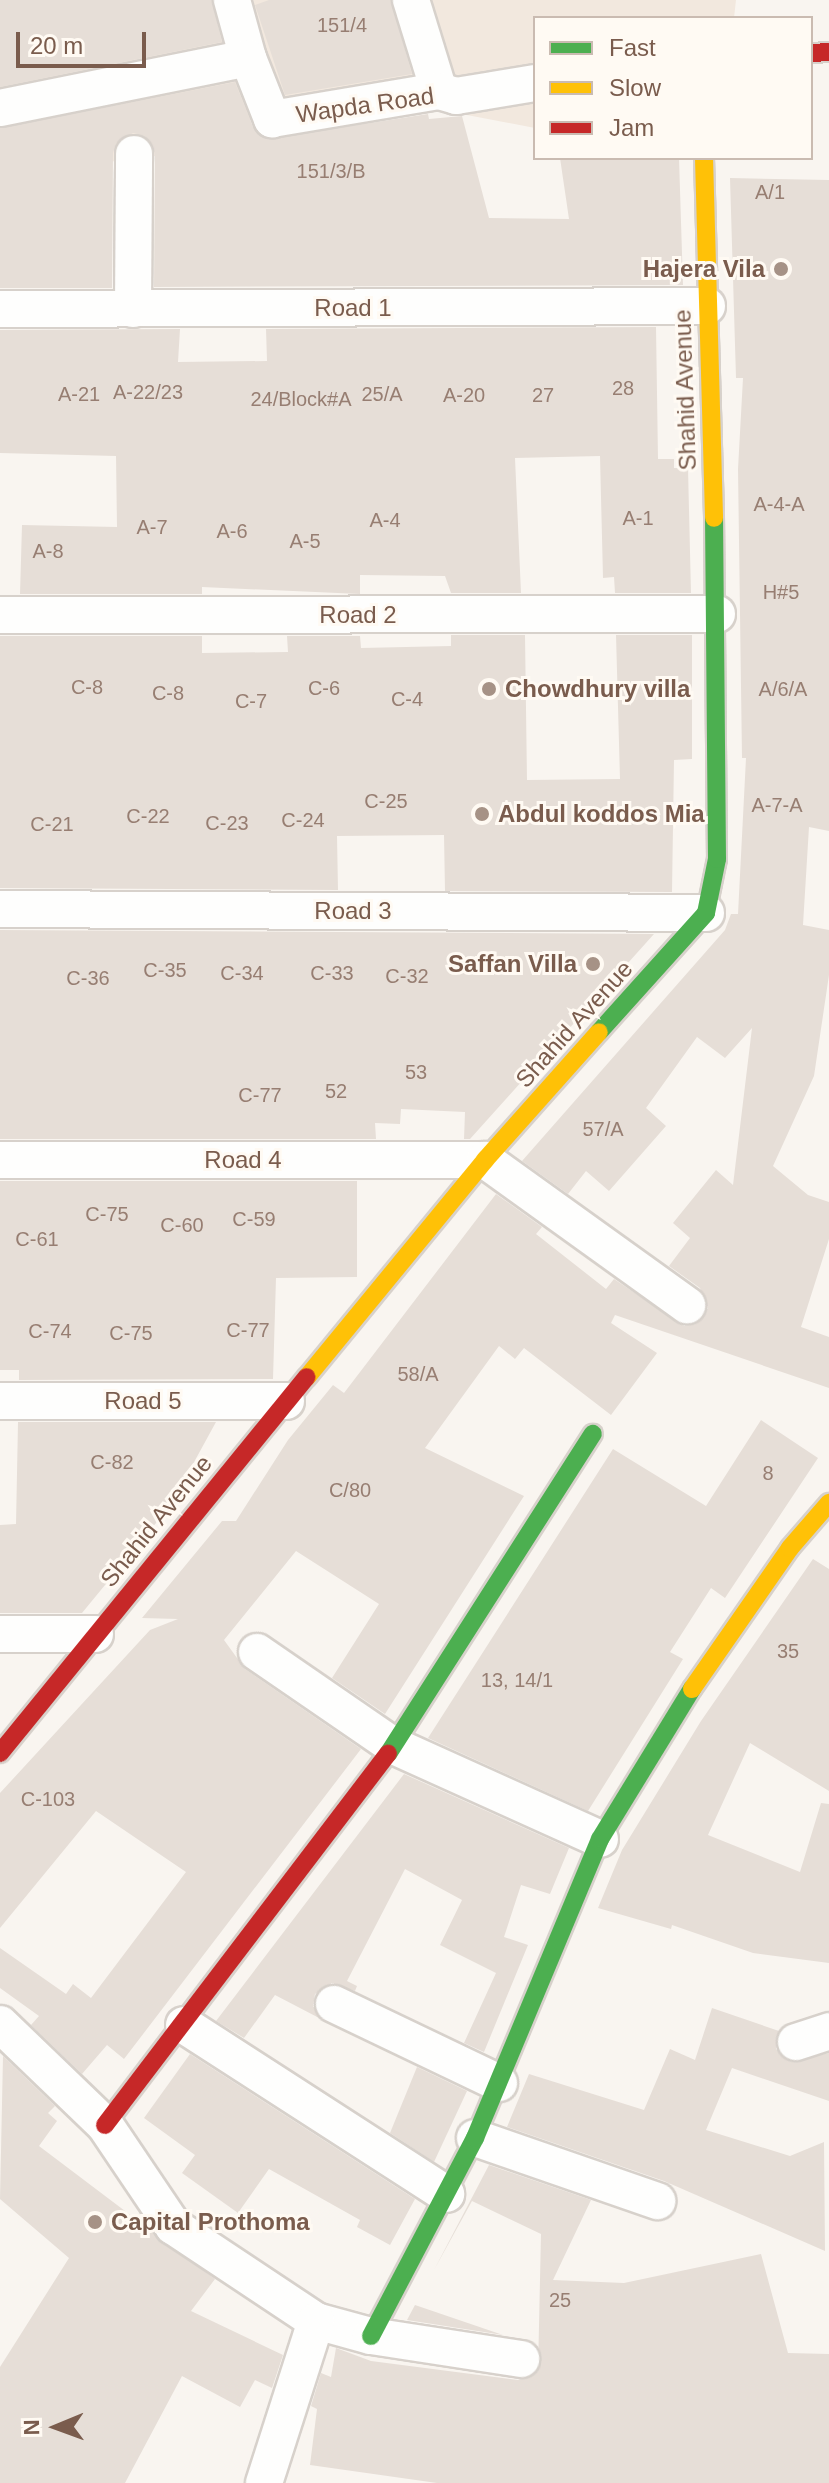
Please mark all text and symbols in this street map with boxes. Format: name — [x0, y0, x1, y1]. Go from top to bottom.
house number: 151/4 — [317, 13, 367, 37]
scale bar — [20, 16, 150, 66]
legend — [533, 16, 813, 160]
text: 20 m — [30, 32, 83, 59]
text: Fast — [609, 34, 656, 61]
text: Slow — [609, 74, 661, 101]
street label: Wapda Road — [294, 81, 436, 129]
text: Jam — [609, 114, 654, 141]
house number: 151/3/B — [297, 159, 365, 183]
house number: A/1 — [755, 180, 785, 204]
place label: Hajera Vila — [643, 255, 765, 283]
marker: Hajera Vila — [772, 260, 790, 278]
street label: Road 1 — [314, 294, 392, 322]
street label: Shahid Avenue — [668, 308, 702, 472]
house number: 28 — [612, 376, 634, 400]
house number: A-22/23 — [113, 380, 183, 404]
house number: A-21 — [58, 382, 100, 406]
house number: 25/A — [361, 382, 403, 406]
house number: A-20 — [443, 383, 485, 407]
house number: 27 — [532, 383, 554, 407]
house number: 24/Block#A — [250, 387, 352, 411]
house number: A-4-A — [753, 492, 805, 516]
house number: A-1 — [622, 506, 654, 530]
house number: A-4 — [369, 508, 401, 532]
house number: A-7 — [136, 515, 168, 539]
house number: A-6 — [216, 519, 248, 543]
house number: A-5 — [289, 529, 321, 553]
house number: A-8 — [32, 539, 64, 563]
house number: H#5 — [763, 580, 799, 604]
street label: Road 2 — [319, 601, 397, 629]
house number: C-8 — [71, 675, 103, 699]
place label: Chowdhury villa — [505, 675, 690, 703]
house number: C-6 — [308, 676, 340, 700]
house number: A/6/A — [759, 677, 807, 701]
marker: Chowdhury villa — [480, 680, 498, 698]
house number: C-8 — [152, 681, 184, 705]
house number: C-4 — [391, 687, 423, 711]
house number: C-7 — [235, 689, 267, 713]
house number: C-25 — [364, 789, 408, 813]
house number: A-7-A — [751, 793, 803, 817]
place label: Abdul koddos Mia — [498, 800, 705, 828]
house number: C-22 — [126, 804, 170, 828]
marker: Abdul koddos Mia — [473, 805, 491, 823]
house number: C-24 — [281, 808, 325, 832]
house number: C-23 — [205, 811, 249, 835]
house number: C-21 — [30, 812, 74, 836]
street label: Road 3 — [314, 897, 392, 925]
place label: Saffan Villa — [448, 950, 577, 978]
street label: Shahid Avenue — [509, 954, 639, 1094]
marker: Saffan Villa — [584, 955, 602, 973]
house number: C-35 — [143, 958, 187, 982]
house number: C-34 — [220, 961, 264, 985]
house number: C-33 — [310, 961, 354, 985]
house number: C-32 — [385, 964, 429, 988]
house number: C-36 — [66, 966, 110, 990]
house number: 53 — [405, 1060, 427, 1084]
house number: 52 — [325, 1079, 347, 1103]
house number: C-77 — [238, 1083, 282, 1107]
house number: 57/A — [582, 1117, 624, 1141]
street label: Road 4 — [204, 1146, 282, 1174]
house number: C-75 — [85, 1202, 129, 1226]
house number: C-59 — [232, 1207, 276, 1231]
house number: C-60 — [160, 1213, 204, 1237]
house number: C-61 — [15, 1227, 59, 1251]
house number: C-77 — [226, 1318, 270, 1342]
house number: C-74 — [28, 1319, 72, 1343]
house number: C-75 — [109, 1321, 153, 1345]
house number: 58/A — [397, 1362, 439, 1386]
street label: Road 5 — [104, 1387, 182, 1415]
street label: Shahid Avenue — [94, 1449, 218, 1593]
house number: C-82 — [90, 1450, 134, 1474]
house number: 8 — [762, 1461, 774, 1485]
house number: C/80 — [329, 1478, 371, 1502]
house number: 35 — [777, 1639, 799, 1663]
house number: 13, 14/1 — [481, 1668, 553, 1692]
house number: C-103 — [21, 1787, 75, 1811]
place label: Capital Prothoma — [111, 2208, 310, 2236]
marker: Capital Prothoma — [86, 2213, 104, 2231]
house number: 25 — [549, 2288, 571, 2312]
north arrow — [16, 2387, 96, 2467]
text: N — [19, 2419, 44, 2436]

